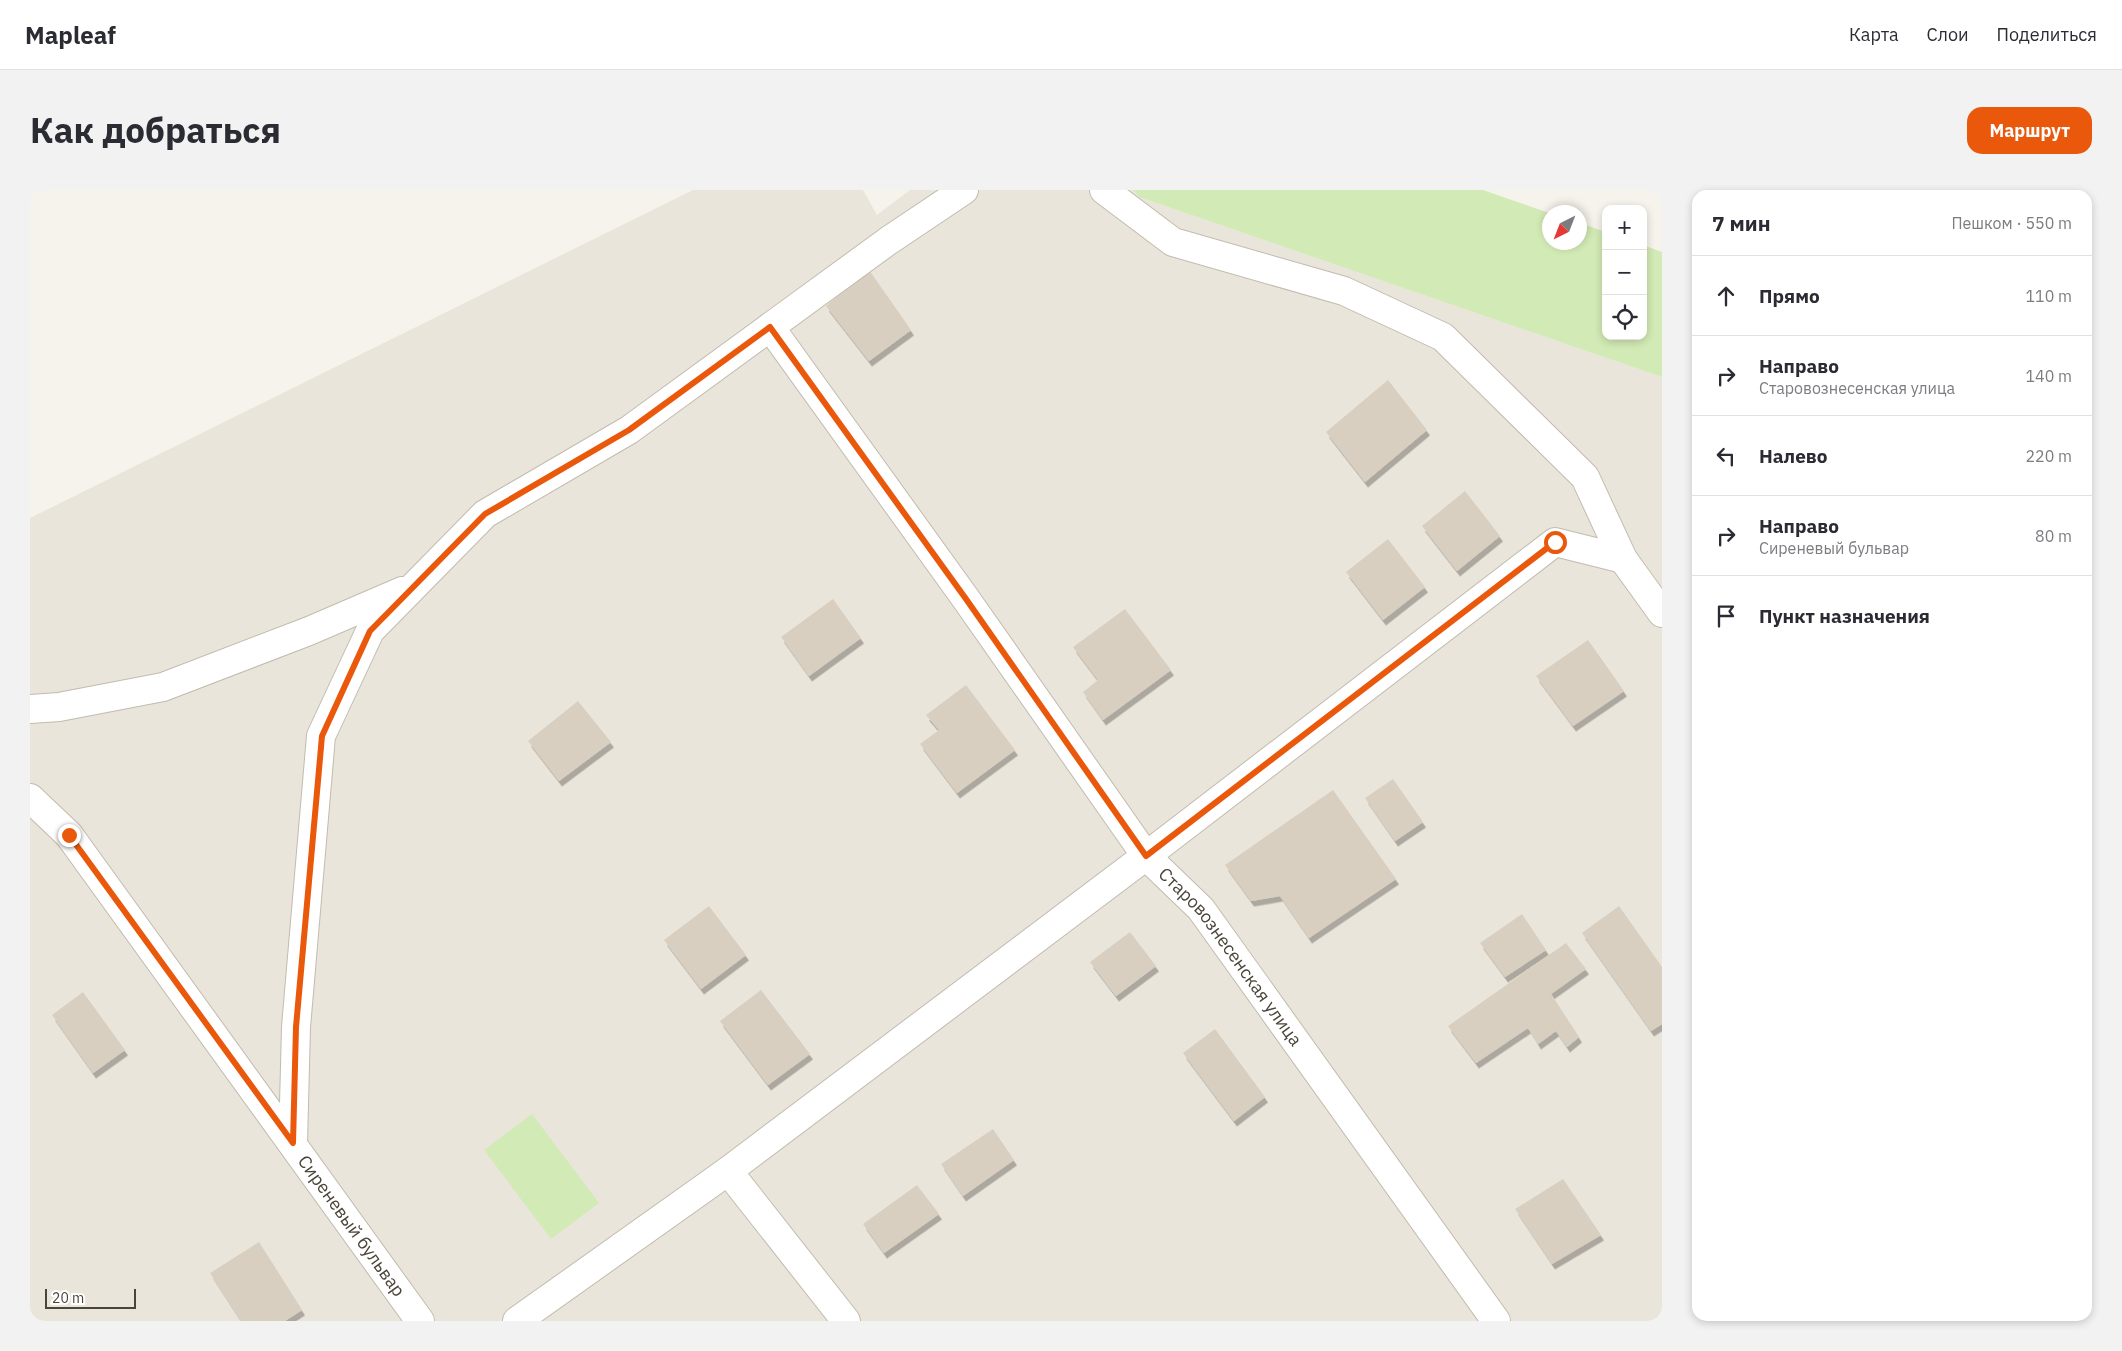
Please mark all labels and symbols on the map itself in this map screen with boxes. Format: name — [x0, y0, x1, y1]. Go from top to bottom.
north arrow — [1542, 205, 1587, 250]
route start — [1544, 531, 1567, 554]
route end — [58, 824, 81, 847]
street label: Старовознесенская улица — [1154, 862, 1308, 1051]
street label: Сиреневый бульвар — [293, 1150, 411, 1301]
scale bar — [45, 1286, 136, 1309]

